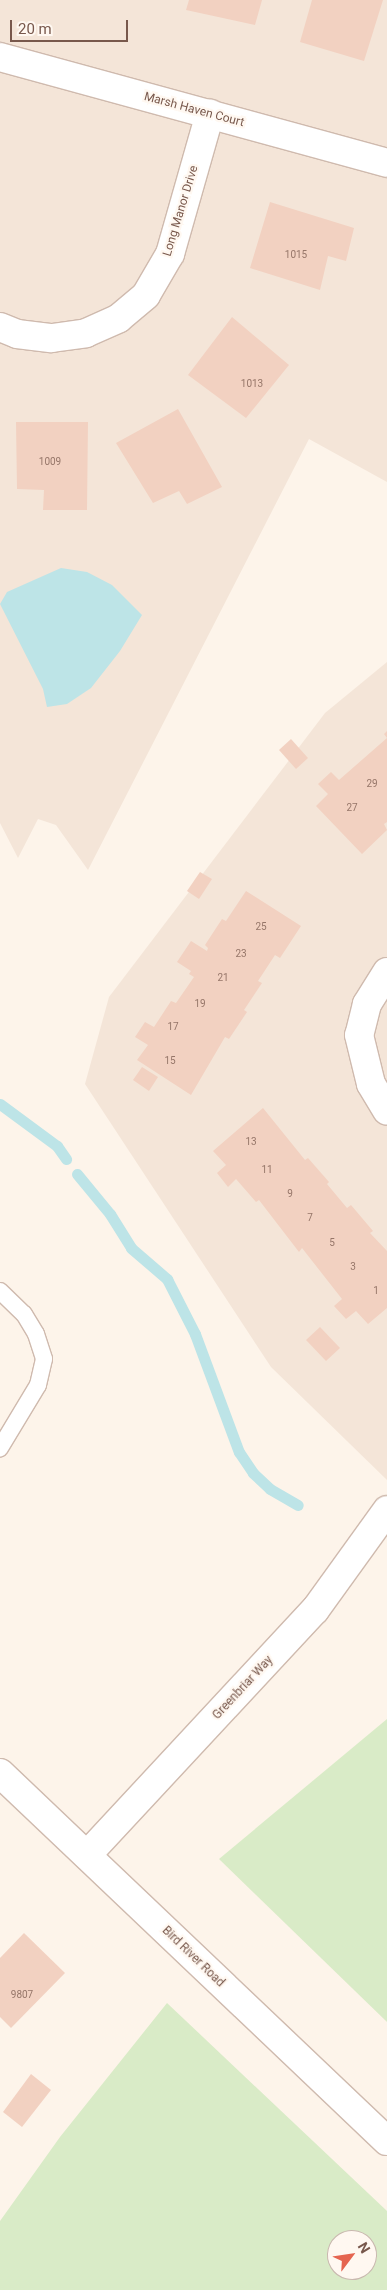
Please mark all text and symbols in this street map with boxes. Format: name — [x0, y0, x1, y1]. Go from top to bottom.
scale bar — [12, 10, 130, 42]
text: 20 m — [18, 20, 52, 38]
street label: Marsh Haven Court — [142, 90, 246, 130]
street label: Long Manor Drive — [160, 164, 202, 258]
house number: 1015 — [285, 249, 307, 261]
house number: 1013 — [241, 378, 263, 390]
house number: 1009 — [39, 456, 61, 468]
house number: 29 — [366, 778, 378, 790]
house number: 27 — [346, 802, 358, 814]
house number: 25 — [255, 921, 267, 933]
house number: 23 — [235, 948, 247, 960]
house number: 21 — [217, 972, 229, 984]
house number: 19 — [194, 998, 206, 1010]
house number: 17 — [167, 1021, 179, 1033]
house number: 15 — [164, 1055, 176, 1067]
house number: 13 — [245, 1136, 257, 1148]
house number: 11 — [261, 1164, 273, 1176]
house number: 9 — [287, 1188, 293, 1200]
house number: 7 — [307, 1212, 313, 1224]
house number: 5 — [329, 1237, 335, 1249]
house number: 3 — [350, 1261, 356, 1273]
house number: 1 — [373, 1285, 379, 1297]
street label: Greenbriar Way — [210, 1653, 276, 1723]
street label: Bird River Road — [159, 1924, 227, 1990]
house number: 9807 — [11, 1989, 33, 2001]
north arrow — [327, 2230, 377, 2280]
text: N — [355, 2239, 373, 2256]

